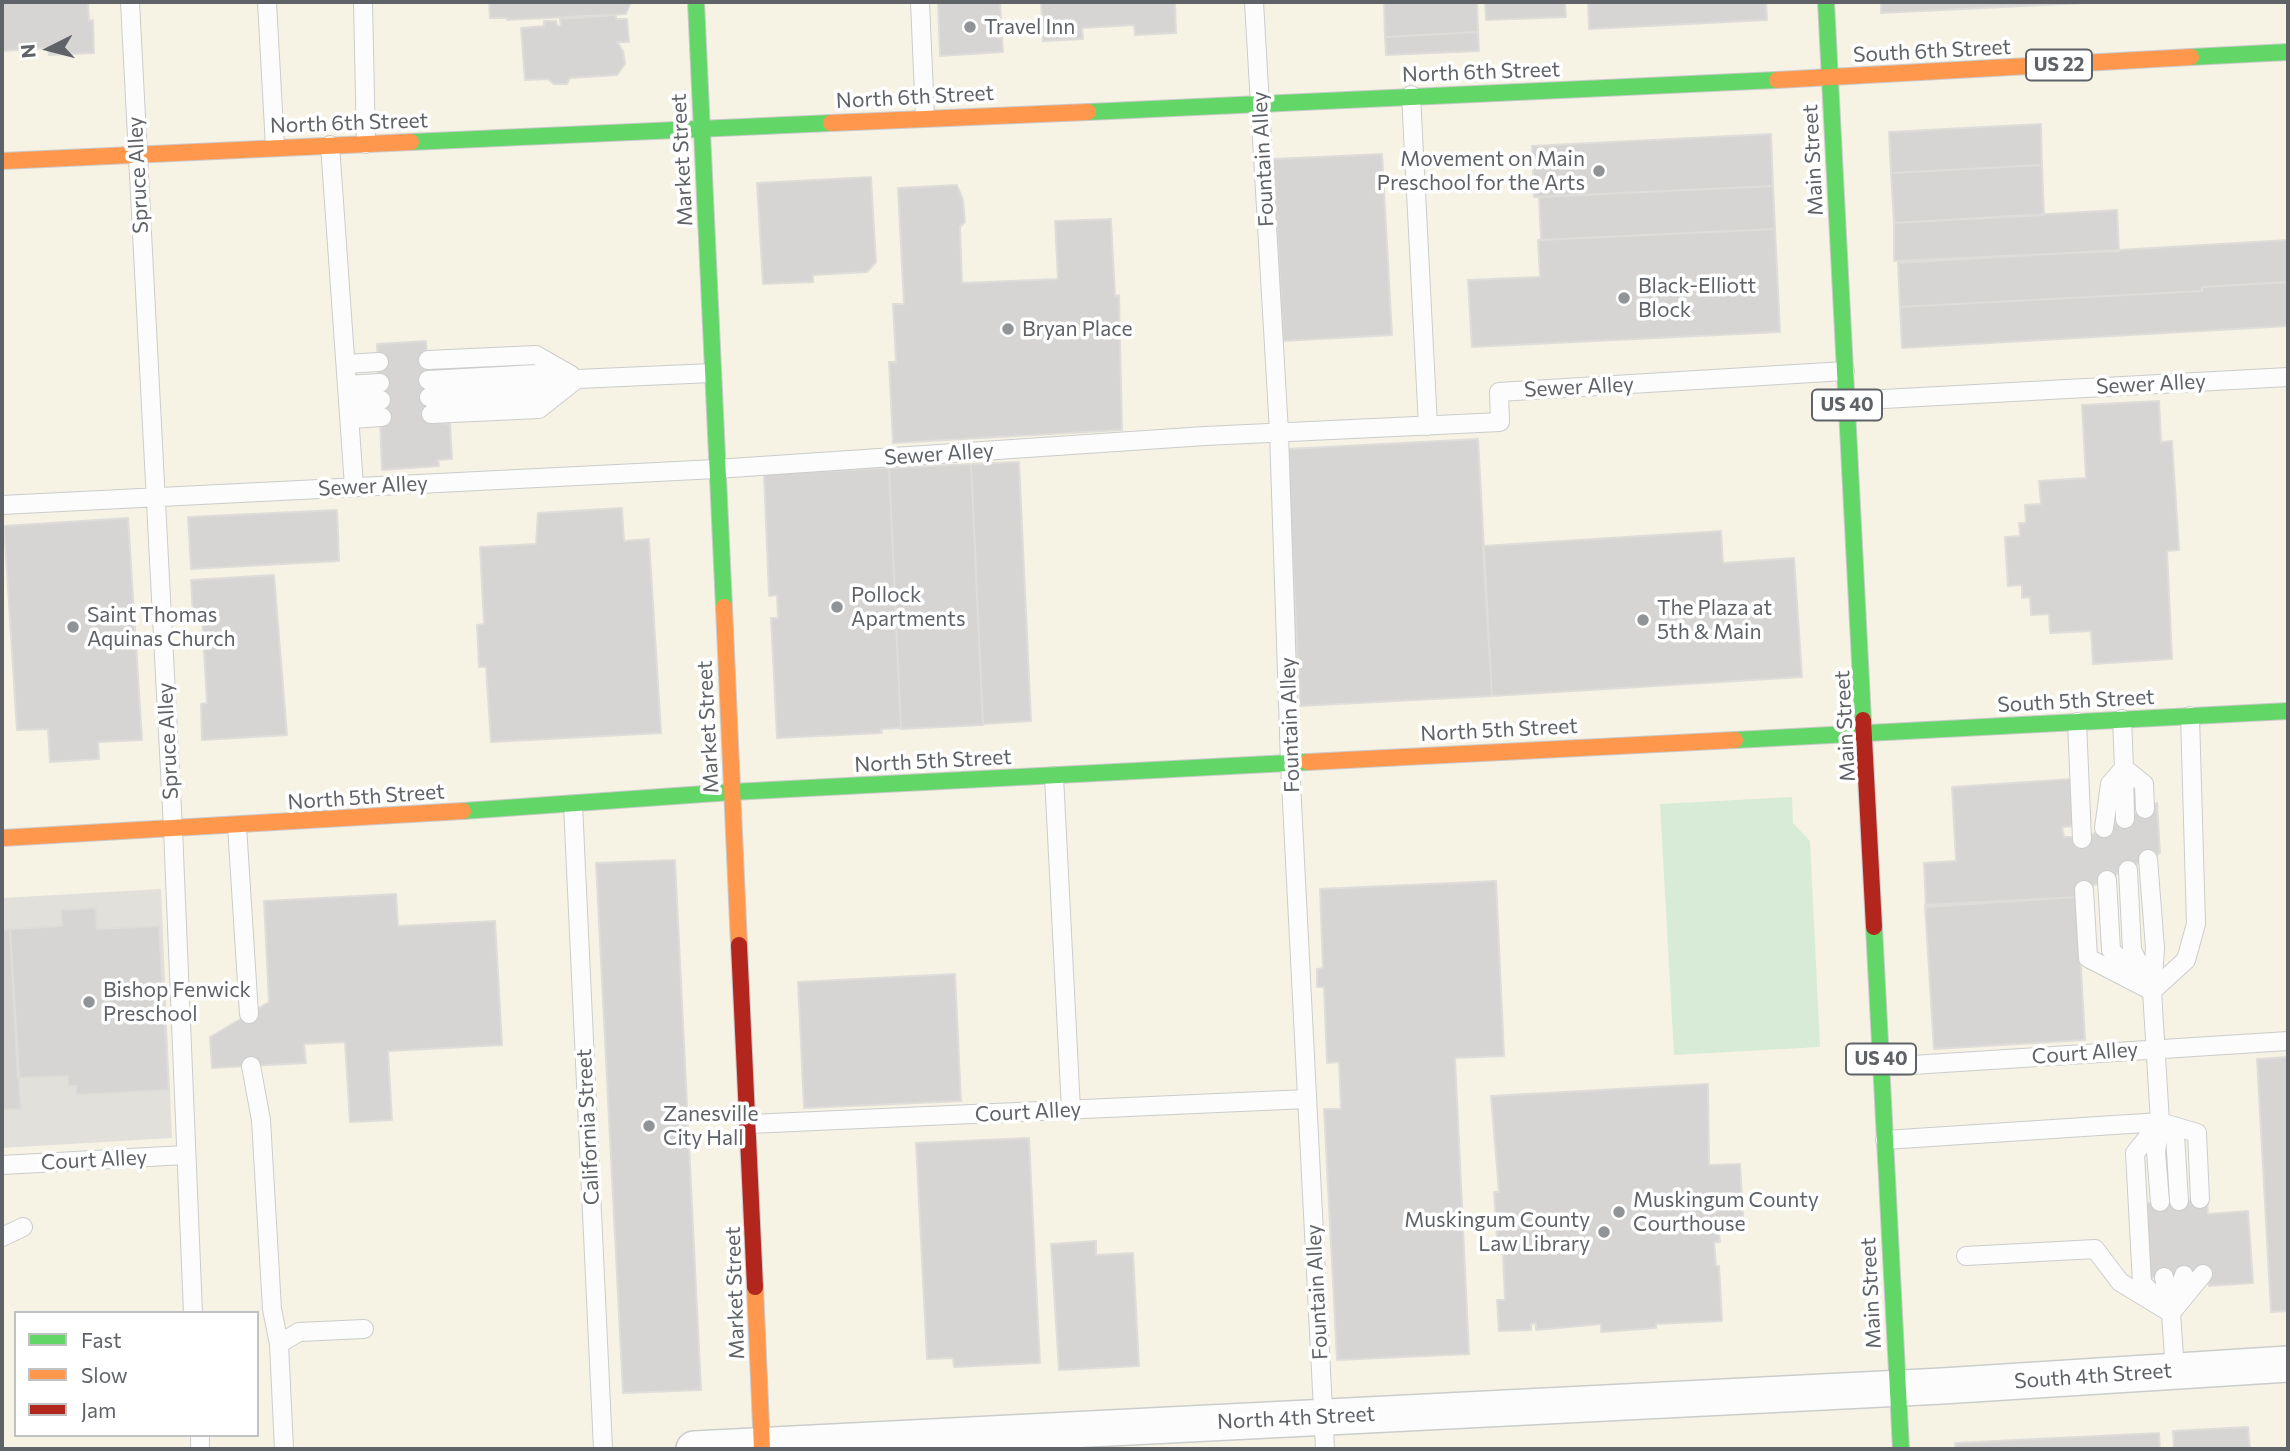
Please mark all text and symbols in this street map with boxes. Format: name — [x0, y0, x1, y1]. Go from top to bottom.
north arrow — [14, 14, 84, 84]
place label: Travel Inn — [984, 14, 1075, 40]
marker: Travel Inn — [962, 19, 978, 35]
street label: South 6th Street — [1852, 34, 2012, 68]
text: N — [15, 43, 40, 60]
road number: US 22 — [2026, 50, 2092, 80]
street label: North 6th Street — [1402, 57, 1560, 87]
street label: North 6th Street — [835, 80, 995, 114]
street label: Fountain Alley — [1247, 91, 1279, 227]
street label: Market Street — [666, 93, 698, 227]
street label: Main Street — [1797, 104, 1829, 216]
street label: North 6th Street — [270, 108, 428, 138]
street label: Spruce Alley — [122, 116, 154, 234]
place label: Movement on Main Preschool for the Arts — [1377, 146, 1585, 196]
marker: Movement on Main Preschool for the Arts — [1591, 163, 1607, 179]
place label: Black-Elliott Block — [1638, 273, 1756, 323]
marker: Black-Elliott Block — [1616, 290, 1632, 306]
place label: Bryan Place — [1022, 316, 1133, 342]
marker: Bryan Place — [1000, 321, 1016, 337]
street label: Sewer Alley — [2095, 369, 2207, 399]
street label: Sewer Alley — [1523, 372, 1635, 402]
road number: US 40 — [1812, 390, 1882, 420]
street label: Sewer Alley — [883, 438, 995, 470]
street label: Sewer Alley — [317, 471, 429, 501]
place label: Pollock Apartments — [851, 582, 965, 632]
place label: The Plaza at 5th & Main — [1657, 595, 1772, 645]
marker: Pollock Apartments — [829, 599, 845, 615]
place label: Saint Thomas Aquinas Church — [87, 602, 236, 652]
marker: The Plaza at 5th & Main — [1635, 612, 1651, 628]
marker: Saint Thomas Aquinas Church — [65, 619, 81, 635]
street label: Fountain Alley — [1275, 657, 1305, 793]
street label: Market Street — [692, 660, 724, 794]
street label: Main Street — [1829, 670, 1861, 782]
street label: Spruce Alley — [152, 682, 184, 800]
street label: South 5th Street — [1997, 684, 2155, 718]
street label: North 5th Street — [1420, 713, 1578, 747]
street label: North 5th Street — [854, 744, 1012, 778]
street label: North 5th Street — [287, 779, 445, 815]
place label: Bishop Fenwick Preschool — [103, 977, 251, 1027]
marker: Bishop Fenwick Preschool — [81, 994, 97, 1010]
street label: Court Alley — [2031, 1037, 2139, 1069]
road number: US 40 — [1846, 1044, 1916, 1074]
street label: California Street — [571, 1048, 605, 1206]
street label: Court Alley — [974, 1097, 1082, 1127]
place label: Zanesville City Hall — [663, 1101, 758, 1151]
marker: Zanesville City Hall — [641, 1118, 657, 1134]
street label: Court Alley — [40, 1145, 148, 1175]
place label: Muskingum County Courthouse — [1633, 1187, 1819, 1237]
marker: Muskingum County Courthouse — [1611, 1204, 1627, 1220]
place label: Muskingum County Law Library — [1404, 1207, 1590, 1257]
street label: Fountain Alley — [1301, 1224, 1333, 1360]
marker: Muskingum County Law Library — [1596, 1224, 1612, 1240]
street label: Market Street — [720, 1226, 750, 1360]
street label: Main Street — [1855, 1237, 1887, 1349]
legend — [14, 1311, 259, 1437]
text: Fast — [81, 1327, 122, 1352]
street label: South 4th Street — [2013, 1358, 2173, 1394]
text: Slow — [81, 1362, 128, 1387]
text: Jam — [81, 1397, 116, 1422]
street label: North 4th Street — [1216, 1401, 1376, 1435]

